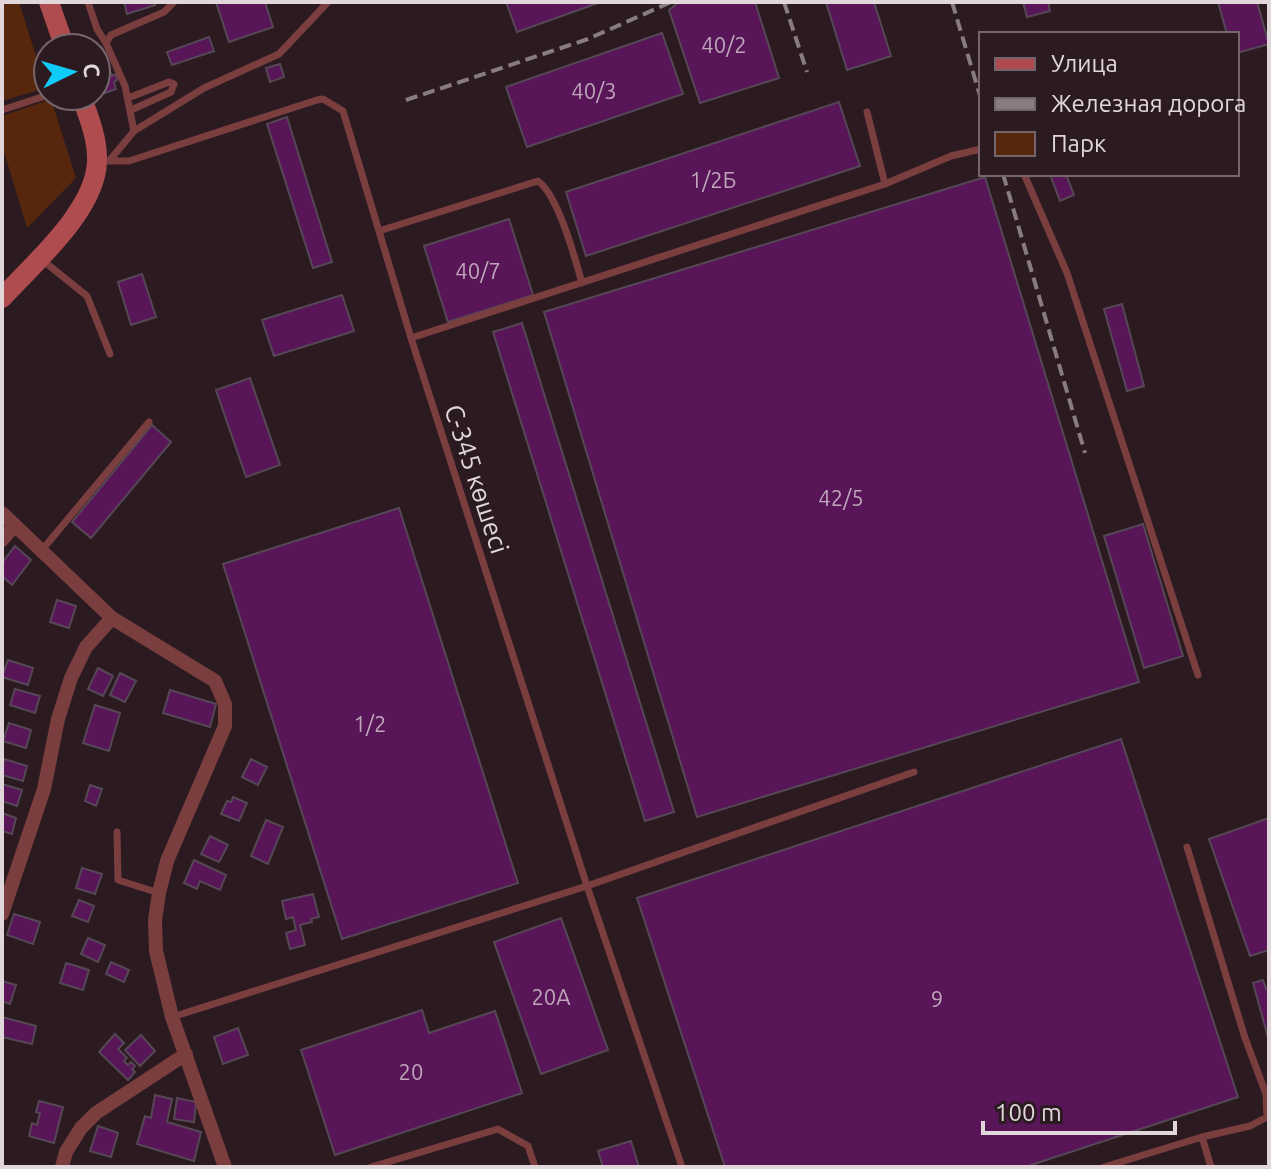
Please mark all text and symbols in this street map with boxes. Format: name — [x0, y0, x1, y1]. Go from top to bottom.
north arrow — [32, 32, 112, 112]
house number: 40/2 — [701, 32, 747, 57]
legend — [979, 32, 1239, 176]
text: Улица — [1051, 50, 1118, 77]
text: С — [79, 62, 105, 78]
house number: 40/3 — [571, 78, 617, 103]
text: Железная дорога — [1051, 90, 1246, 117]
text: Парк — [1051, 130, 1106, 157]
house number: 1/2Б — [690, 167, 736, 192]
house number: 40/7 — [455, 258, 501, 283]
street label: С-345 көшесі — [439, 401, 515, 557]
house number: 42/5 — [818, 485, 864, 510]
house number: 1/2 — [354, 711, 386, 736]
house number: 20А — [531, 984, 571, 1009]
house number: 9 — [931, 986, 943, 1011]
house number: 20 — [399, 1059, 423, 1084]
scale bar — [983, 1085, 1175, 1135]
text: 100 m — [995, 1099, 1062, 1126]

